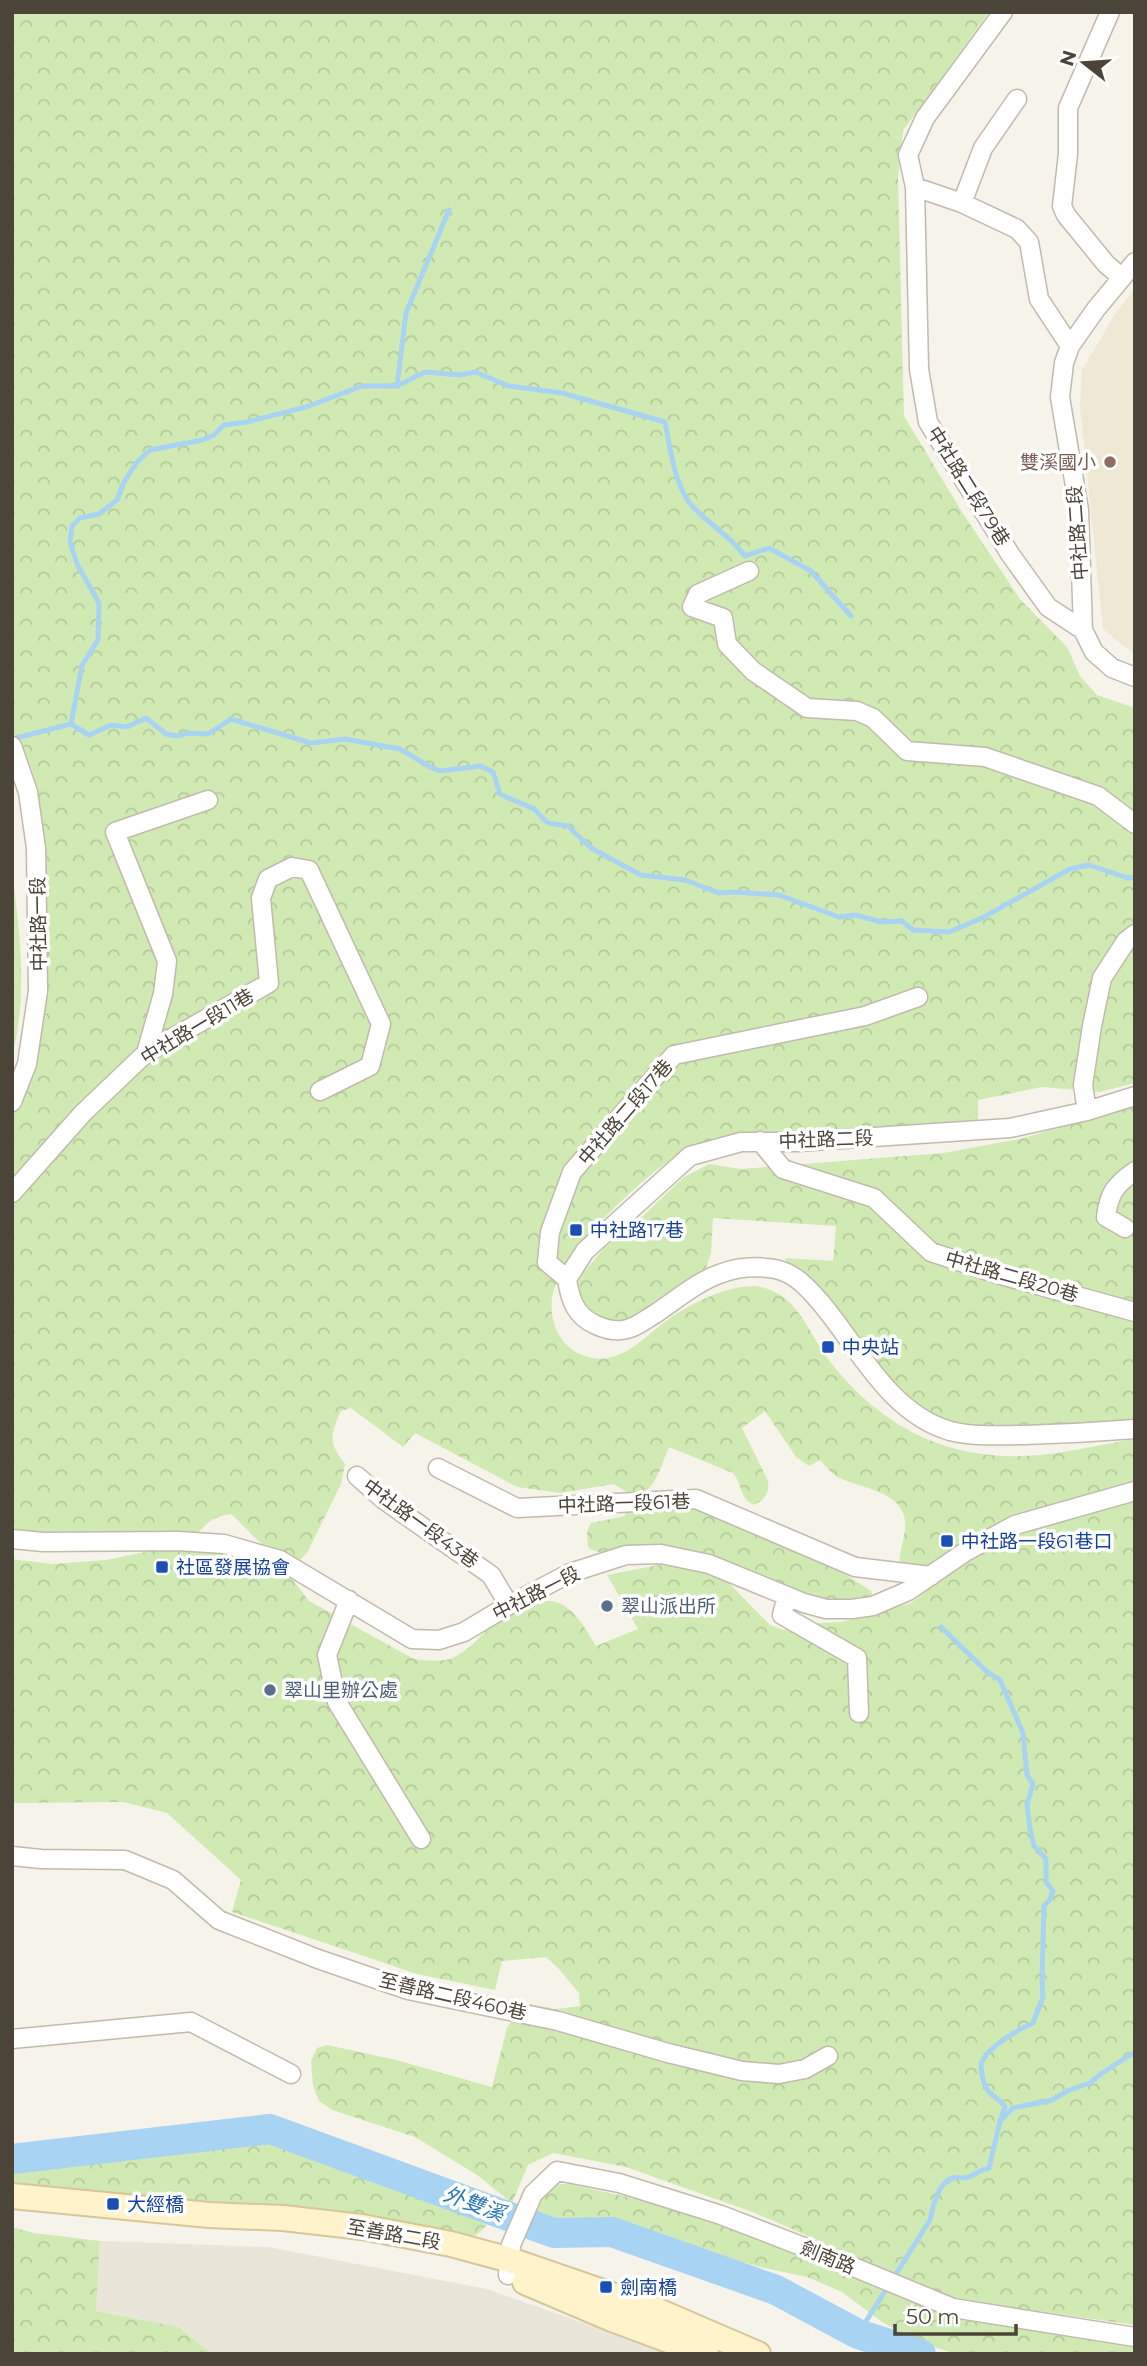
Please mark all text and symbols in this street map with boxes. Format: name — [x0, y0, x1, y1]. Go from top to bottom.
north arrow — [1049, 28, 1119, 98]
text: N — [1055, 47, 1081, 69]
street label: 中社路二段79巷 — [923, 422, 1015, 550]
place label: 雙溪國小 — [1020, 451, 1096, 474]
marker: 雙溪國小 — [1102, 454, 1118, 470]
street label: 中社路二段 — [1063, 485, 1092, 581]
street label: 中社路一段 — [26, 876, 51, 972]
street label: 中社路一段11巷 — [137, 984, 258, 1069]
street label: 中社路二段17巷 — [573, 1055, 677, 1170]
street label: 中社路二段 — [778, 1126, 874, 1153]
place label: 中社路17巷 — [590, 1219, 684, 1242]
marker: 中社路17巷 — [568, 1222, 584, 1238]
street label: 中社路二段20巷 — [943, 1246, 1081, 1306]
place label: 中央站 — [842, 1336, 899, 1359]
marker: 中央站 — [820, 1339, 836, 1355]
street label: 中社路一段43巷 — [359, 1474, 483, 1573]
street label: 中社路一段61巷 — [557, 1490, 691, 1517]
place label: 中社路一段61巷口 — [961, 1530, 1112, 1553]
marker: 中社路一段61巷口 — [939, 1533, 955, 1549]
place label: 社區發展協會 — [176, 1556, 290, 1579]
marker: 社區發展協會 — [154, 1559, 170, 1575]
street label: 中社路一段 — [489, 1562, 584, 1625]
place label: 翠山派出所 — [621, 1595, 716, 1618]
marker: 翠山派出所 — [599, 1598, 615, 1614]
place label: 翠山里辦公處 — [284, 1679, 398, 1702]
marker: 翠山里辦公處 — [262, 1682, 278, 1698]
street label: 至善路二段460巷 — [377, 1968, 529, 2025]
water label: 外雙溪 — [440, 2181, 511, 2227]
place label: 大經橋 — [127, 2193, 184, 2216]
marker: 大經橋 — [105, 2196, 121, 2212]
street label: 至善路二段 — [345, 2215, 443, 2254]
street label: 劍南路 — [797, 2236, 859, 2279]
place label: 劍南橋 — [620, 2276, 677, 2299]
marker: 劍南橋 — [598, 2279, 614, 2295]
scale bar — [895, 2292, 1016, 2336]
text: 50 m — [906, 2304, 960, 2329]

